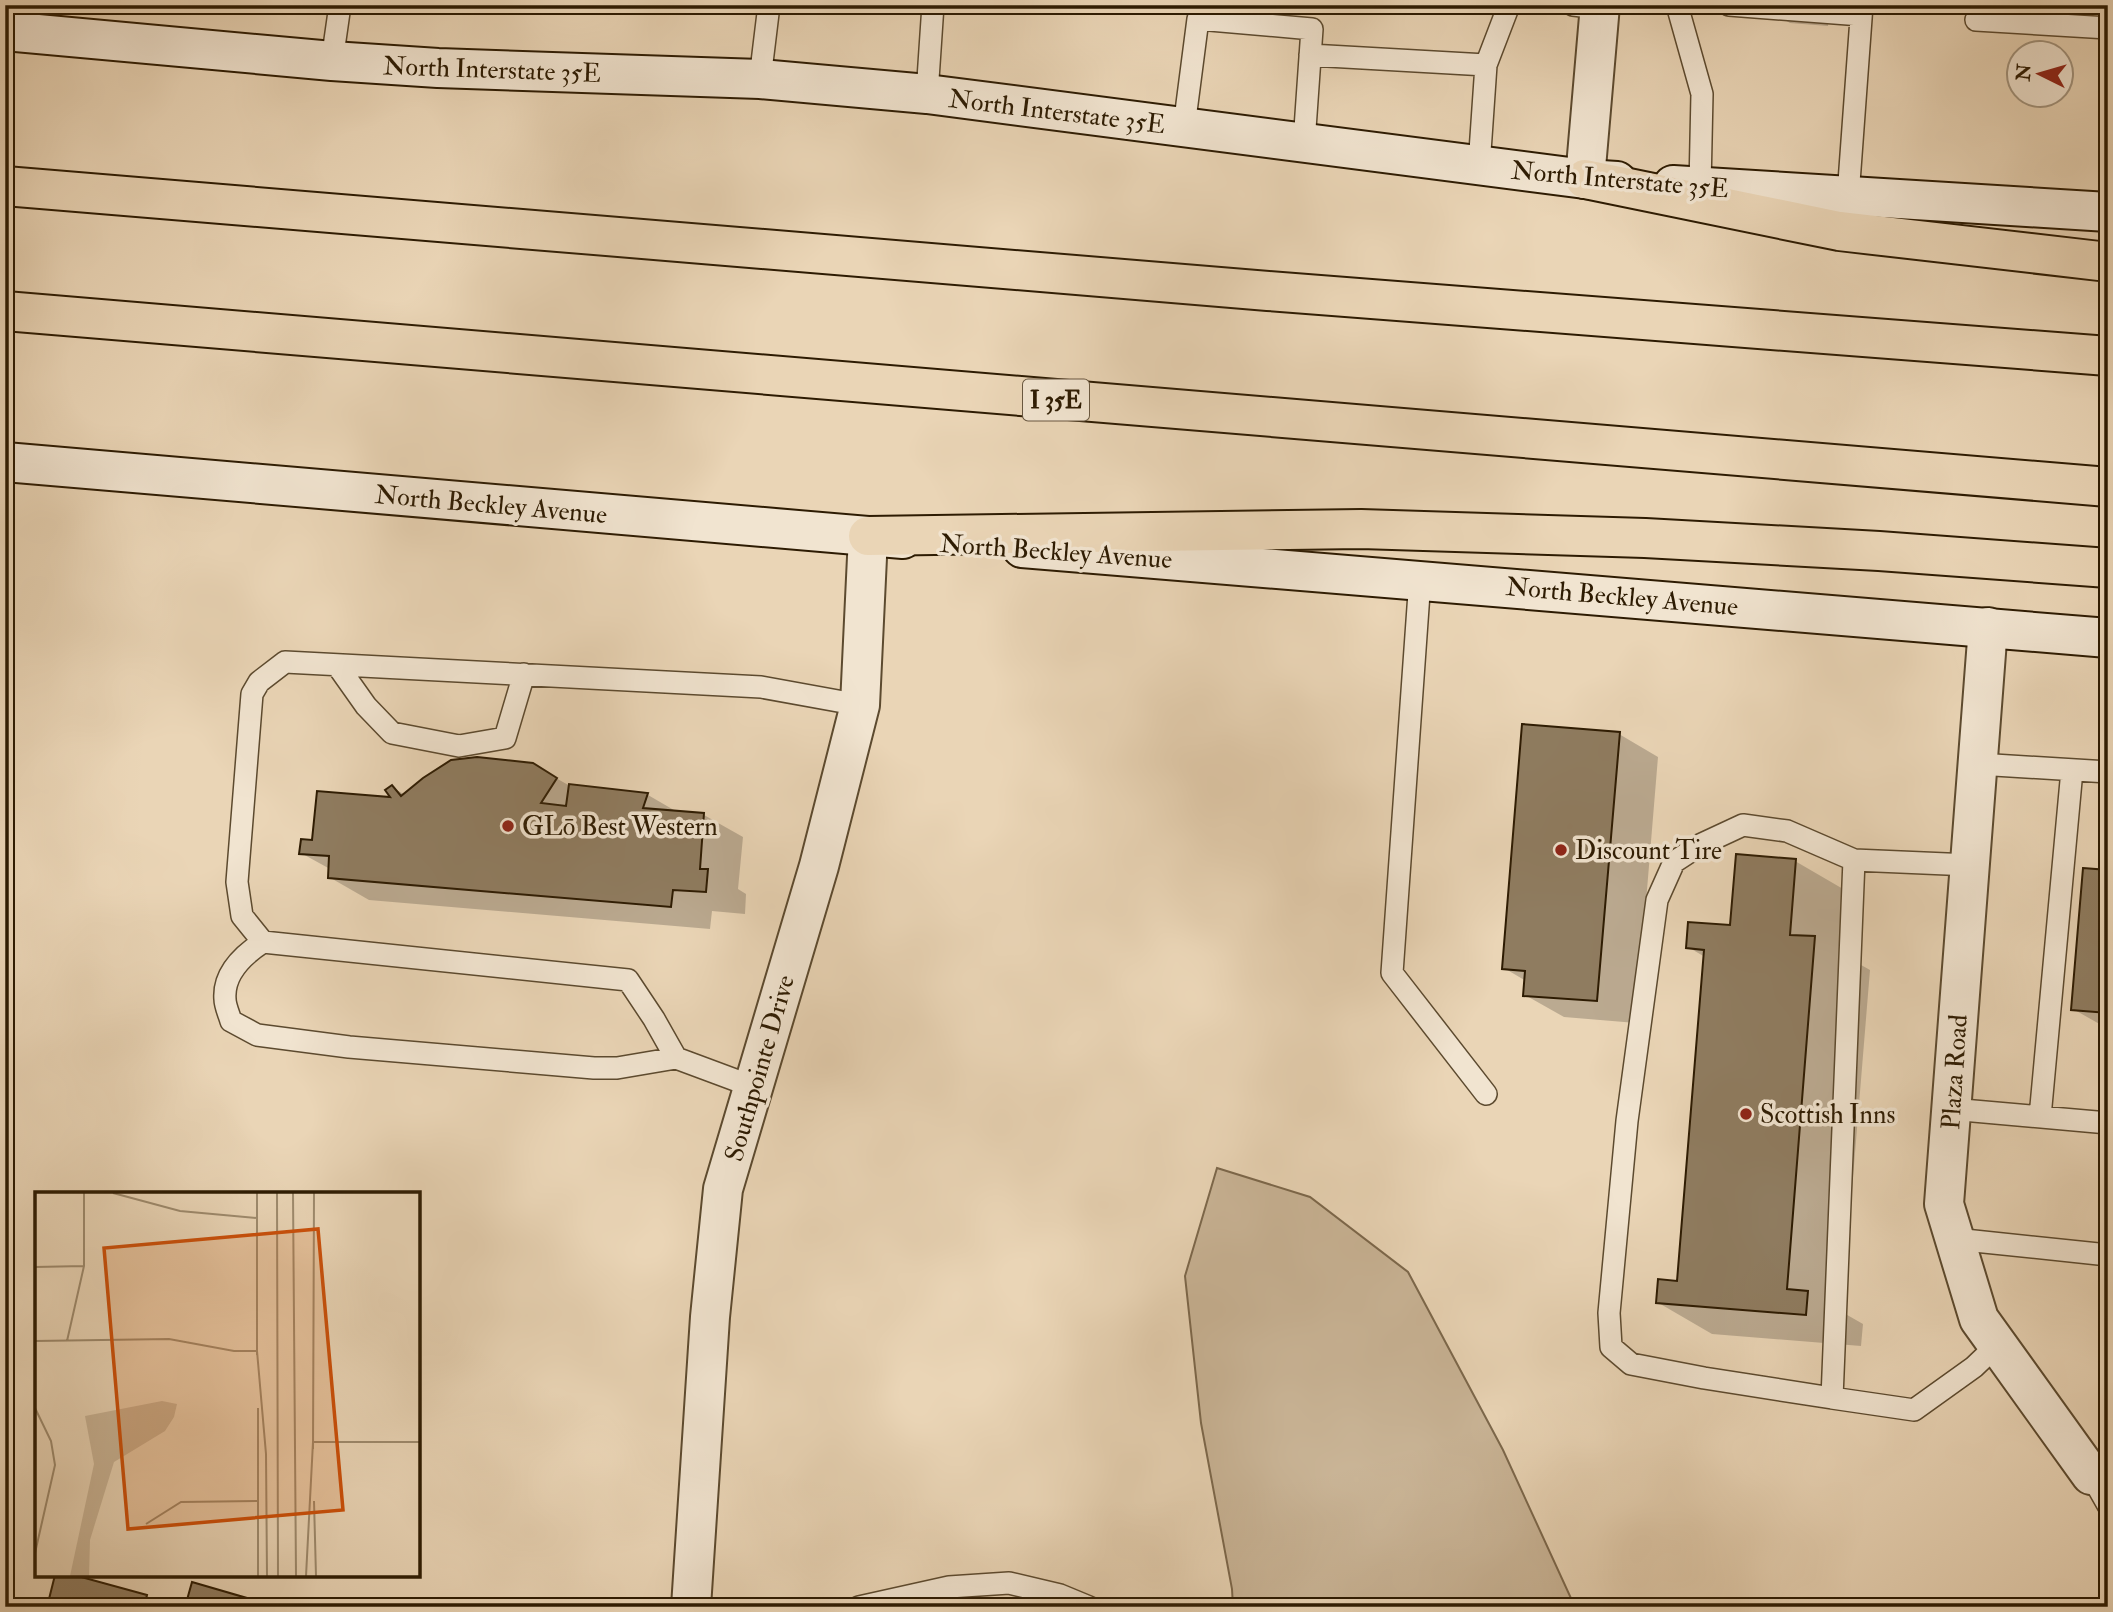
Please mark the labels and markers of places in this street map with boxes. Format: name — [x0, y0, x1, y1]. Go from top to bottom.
place label: GLō Best Western — [522, 811, 718, 843]
marker: GLō Best Western — [500, 818, 516, 834]
place label: Discount Tire — [1575, 835, 1722, 867]
marker: Discount Tire — [1553, 842, 1569, 858]
place label: Scottish Inns — [1760, 1099, 1895, 1131]
marker: Scottish Inns — [1738, 1106, 1754, 1122]

